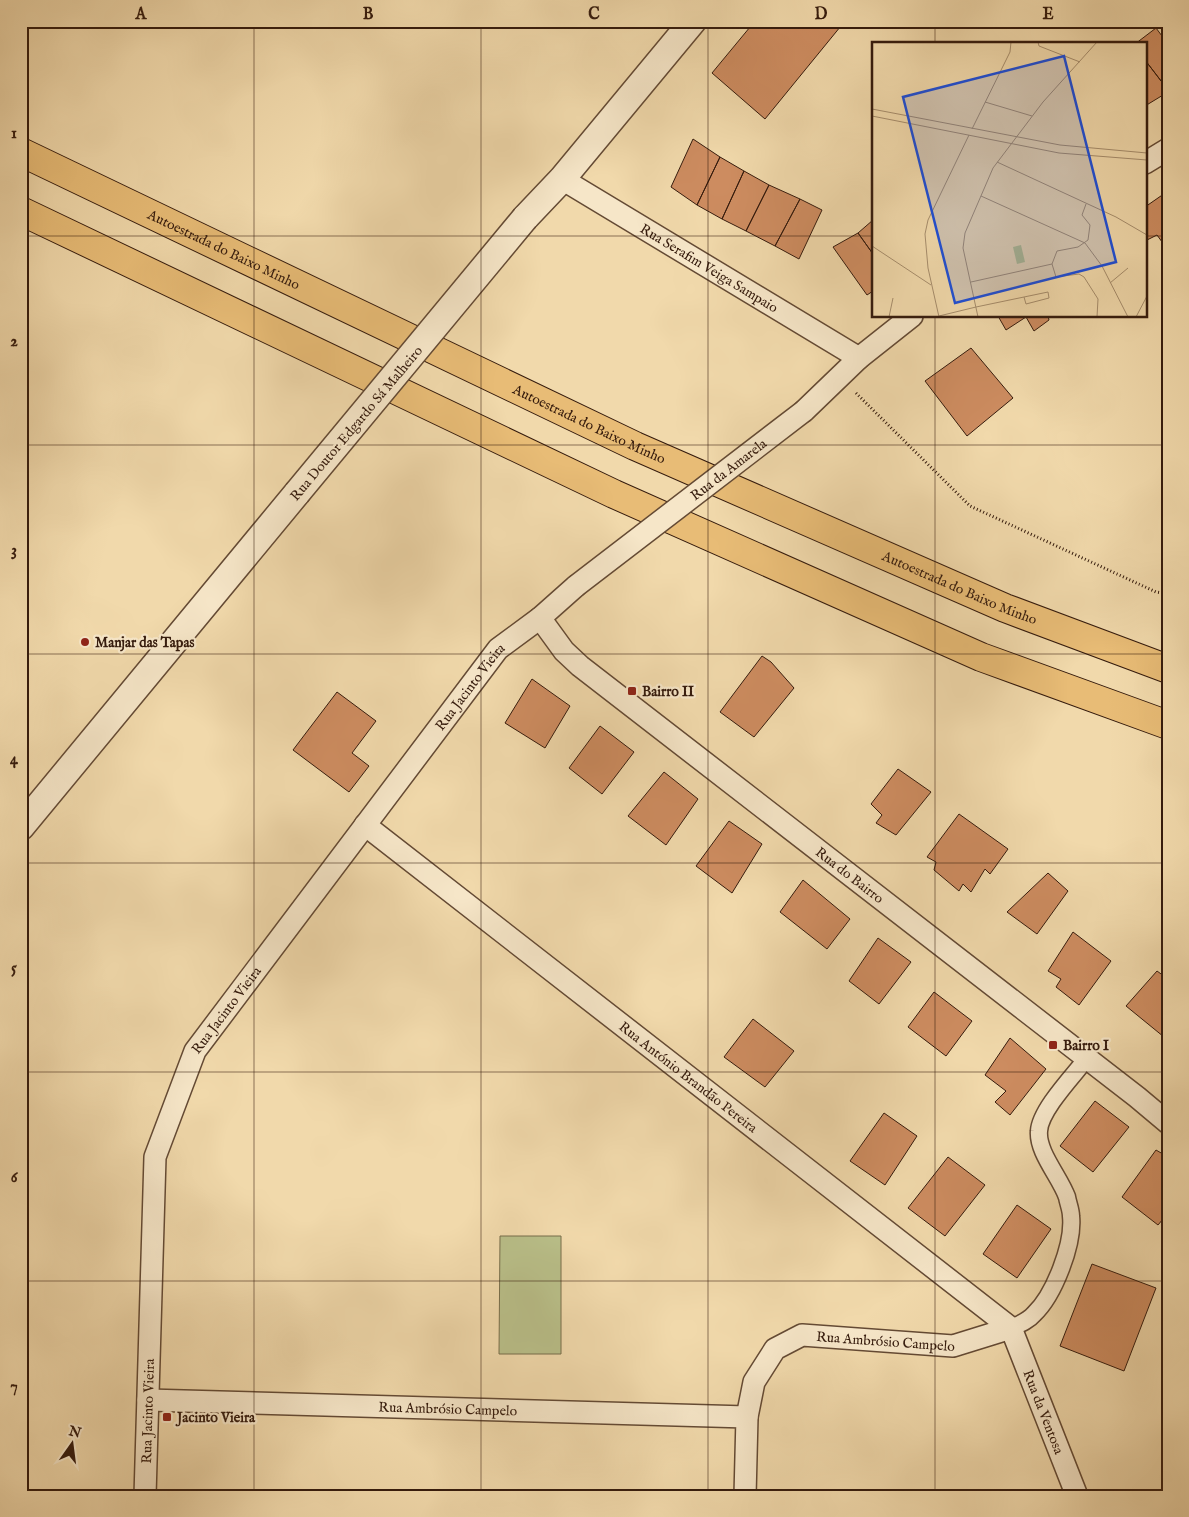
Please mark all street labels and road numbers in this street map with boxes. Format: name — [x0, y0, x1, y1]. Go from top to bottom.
street label: Autoestrada do Baixo Minho — [143, 206, 303, 294]
street label: Rua Serafim Veiga Sampaio — [636, 220, 782, 317]
street label: Rua Doutor Edgardo Sá Malheiro — [287, 342, 427, 505]
street label: Autoestrada do Baixo Minho — [509, 380, 669, 468]
street label: Rua da Amarela — [687, 434, 771, 505]
street label: Autoestrada do Baixo Minho — [878, 547, 1040, 629]
street label: Rua Jacinto Vieira — [432, 639, 509, 734]
street label: Rua do Bairro — [811, 843, 888, 908]
street label: Rua Jacinto Vieira — [188, 962, 266, 1058]
street label: Rua António Brandão Pereira — [615, 1018, 762, 1138]
street label: Rua Ambrósio Campelo — [816, 1328, 956, 1356]
street label: Rua Jacinto Vieira — [138, 1357, 159, 1464]
street label: Rua da Ventosa — [1018, 1367, 1068, 1458]
street label: Rua Ambrósio Campelo — [378, 1399, 518, 1420]

